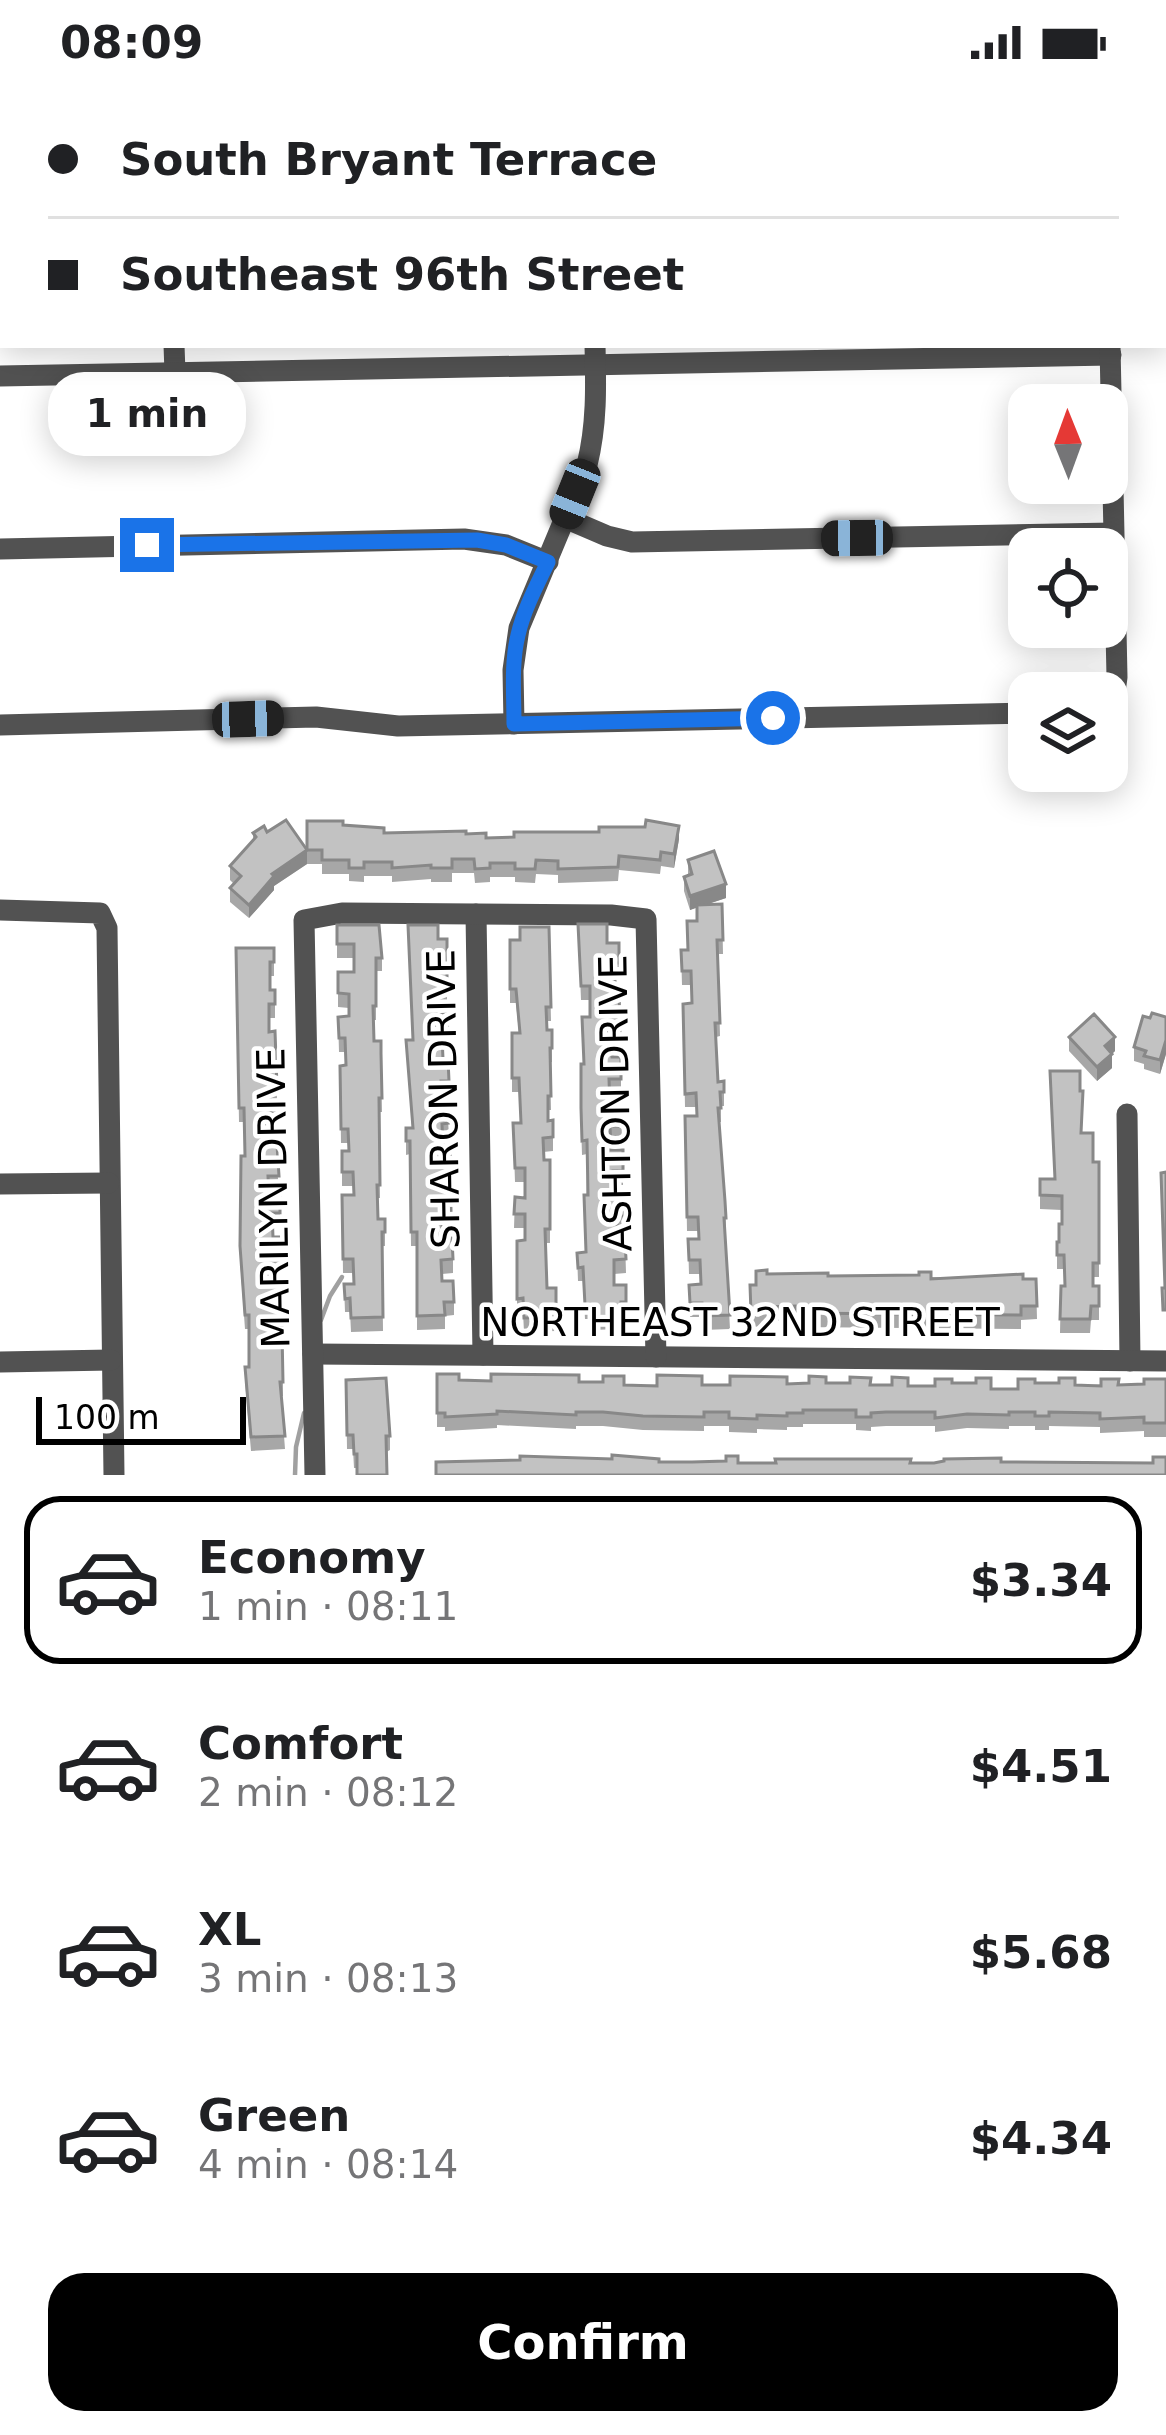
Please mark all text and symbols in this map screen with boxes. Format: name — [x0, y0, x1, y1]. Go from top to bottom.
text: 08:09 — [60, 16, 203, 69]
text: South Bryant Terrace — [120, 133, 657, 186]
text: Southeast 96th Street — [120, 248, 684, 301]
callout: 1 min — [48, 371, 246, 455]
north arrow — [1008, 384, 1128, 504]
map controls — [1008, 384, 1128, 792]
text: 1 min — [86, 391, 208, 436]
car — [545, 454, 605, 534]
route end — [120, 518, 174, 572]
car — [821, 519, 893, 557]
button: locate — [1008, 528, 1128, 648]
button: layers — [1008, 672, 1128, 792]
route start — [746, 691, 800, 745]
car — [211, 700, 285, 738]
street label: SHARON DRIVE — [418, 949, 469, 1249]
street label: ASHTON DRIVE — [590, 954, 641, 1252]
street label: MARILYN DRIVE — [248, 1047, 299, 1349]
street label: NORTHEAST 32ND STREET — [480, 1300, 1000, 1345]
scale bar — [36, 1391, 246, 1444]
text: 100 m — [54, 1398, 160, 1437]
icon: car — [54, 1526, 162, 1634]
text: Economy — [198, 1531, 426, 1584]
text: $3.34 — [970, 1554, 1112, 1607]
text: 1 min · 08:11 — [198, 1584, 458, 1629]
icon: car — [54, 1712, 162, 1820]
text: Comfort — [198, 1717, 403, 1770]
text: $4.51 — [970, 1740, 1112, 1793]
text: 2 min · 08:12 — [198, 1770, 458, 1815]
icon: car — [54, 1898, 162, 2006]
text: XL — [198, 1903, 261, 1956]
text: $5.68 — [970, 1926, 1112, 1979]
text: 3 min · 08:13 — [198, 1956, 458, 2001]
icon: car — [54, 2084, 162, 2192]
text: Green — [198, 2089, 350, 2142]
text: $4.34 — [970, 2112, 1112, 2165]
text: 4 min · 08:14 — [198, 2142, 458, 2187]
button: Confirm — [48, 2273, 1118, 2411]

